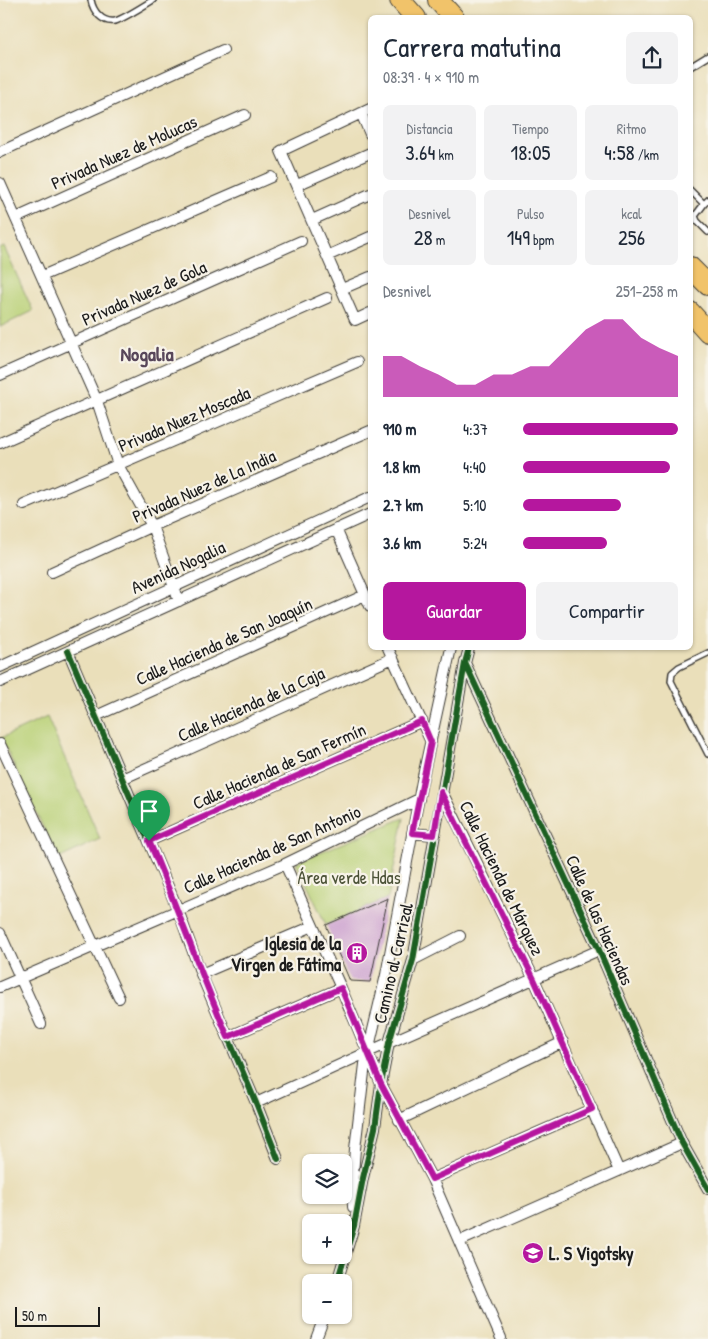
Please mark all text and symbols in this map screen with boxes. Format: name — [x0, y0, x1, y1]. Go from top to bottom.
text: Carrera matutina — [383, 28, 561, 66]
button: share — [626, 32, 678, 84]
text: 08:39 · 4 × 910 m — [383, 66, 479, 88]
street label: Privada Nuez de Molucas — [47, 109, 201, 195]
text: Distancia — [407, 119, 452, 138]
text: Tiempo — [512, 119, 549, 138]
text: Ritmo — [617, 119, 646, 138]
text: 3.64 — [405, 138, 435, 167]
text: 18:05 — [511, 138, 550, 167]
text: 4:58 — [604, 138, 635, 167]
text: km — [435, 145, 454, 164]
text: /km — [635, 145, 659, 164]
text: Desnivel — [409, 204, 450, 223]
text: Pulso — [517, 204, 544, 223]
text: kcal — [621, 204, 642, 223]
text: 28 — [414, 223, 433, 252]
text: 149 — [507, 223, 530, 252]
text: 256 — [618, 223, 645, 252]
text: m — [433, 230, 445, 249]
text: bpm — [530, 230, 554, 249]
street label: Privada Nuez de Gola — [78, 254, 210, 332]
text: Desnivel — [383, 280, 431, 302]
text: 251–258 m — [615, 280, 678, 302]
district label: Nogalia — [120, 340, 174, 368]
street label: Privada Nuez Moscada — [114, 380, 254, 458]
text: 910 m — [383, 418, 416, 440]
text: 4:37 — [463, 418, 488, 440]
street label: Privada Nuez de La India — [128, 443, 280, 529]
text: 1.8 km — [383, 456, 420, 478]
text: 4:40 — [463, 456, 486, 478]
text: 2.7 km — [383, 494, 423, 516]
text: 5:10 — [463, 494, 486, 516]
text: 3.6 km — [383, 532, 421, 554]
text: 5:24 — [463, 532, 487, 554]
street label: Avenida Nogalia — [127, 534, 229, 600]
button: Guardar — [383, 582, 526, 640]
button: Compartir — [536, 582, 678, 640]
street label: Calle Hacienda de San Joaquín — [132, 591, 316, 691]
street label: Calle Hacienda de la Caja — [174, 660, 328, 748]
street label: Calle Hacienda de San Fermín — [188, 717, 370, 815]
pin — [128, 790, 170, 841]
street label: Calle Hacienda de Márquez — [454, 796, 550, 960]
icon: arrive — [135, 797, 163, 825]
street label: Calle Hacienda de San Antonio — [179, 799, 365, 899]
street label: Calle de las Haciendas — [560, 851, 640, 989]
park label: Área verde Hdas — [297, 865, 401, 890]
street label: Camino al Carrizal — [367, 900, 419, 1026]
place label: Iglesia de la Virgen de Fátima — [231, 931, 342, 978]
building icon: Iglesia de la Virgen de Fátima — [345, 941, 369, 965]
map controls — [302, 1154, 352, 1324]
button: layers — [302, 1154, 352, 1204]
button: + — [302, 1214, 352, 1264]
school or university icon: L. S Vigotsky — [521, 1241, 545, 1265]
place label: L. S Vigotsky — [549, 1241, 634, 1267]
button: − — [302, 1274, 352, 1324]
scale bar — [15, 1304, 100, 1327]
text: 50 m — [22, 1306, 47, 1325]

